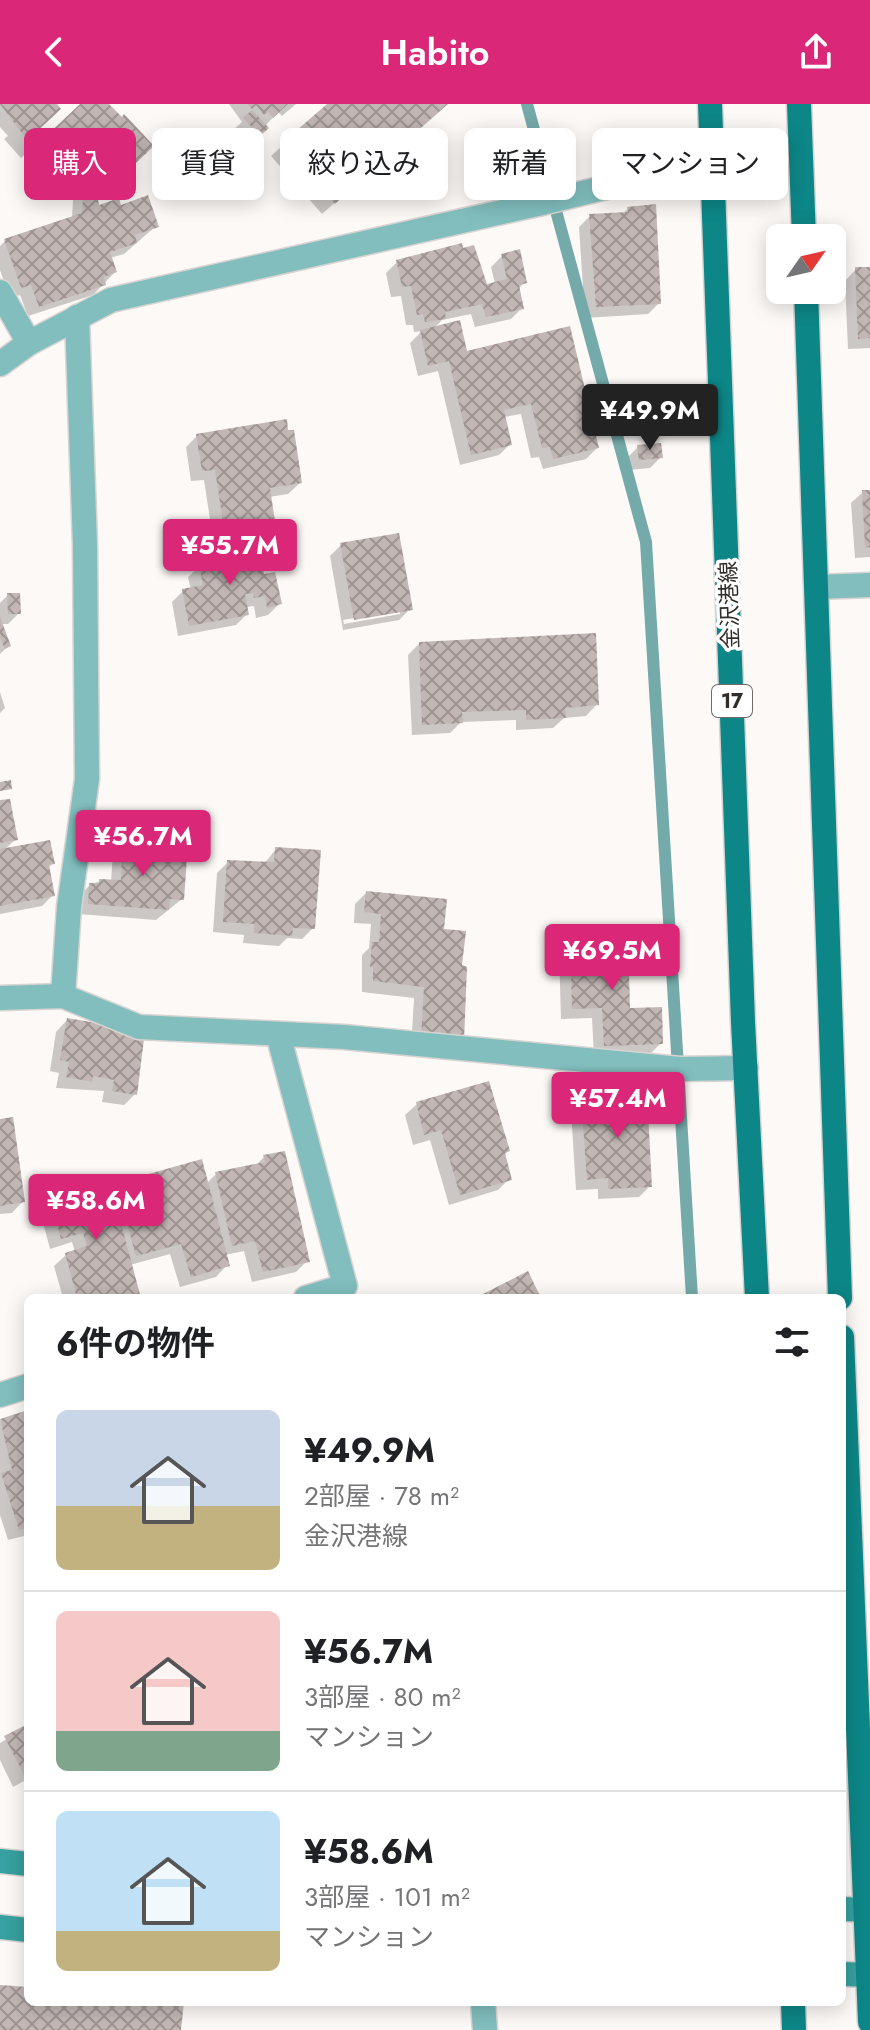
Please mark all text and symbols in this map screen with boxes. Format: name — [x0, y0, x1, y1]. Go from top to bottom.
text: Habito — [380, 26, 490, 78]
icon: back — [32, 30, 76, 74]
icon: share — [794, 30, 838, 74]
chip: 購入 — [24, 128, 136, 200]
chip: 賃貸 — [152, 128, 264, 200]
chip: 絞り込み — [280, 128, 448, 200]
chip: 新着 — [464, 128, 576, 200]
chip: マンション — [592, 128, 788, 200]
north arrow — [766, 224, 846, 304]
map controls — [766, 224, 846, 304]
pin: ¥49.9M — [585, 384, 715, 452]
text: ¥49.9M — [600, 391, 700, 429]
pin: ¥55.7M — [165, 519, 295, 587]
text: ¥55.7M — [181, 526, 279, 564]
street label: 金沢港線 — [711, 560, 747, 650]
road number: 17 — [712, 685, 752, 717]
pin: ¥56.7M — [78, 810, 208, 878]
text: ¥56.7M — [94, 817, 192, 855]
pin: ¥69.5M — [547, 924, 677, 992]
text: ¥69.5M — [563, 931, 661, 969]
pin: ¥57.4M — [553, 1072, 683, 1140]
text: ¥57.4M — [570, 1079, 666, 1117]
pin: ¥58.6M — [31, 1174, 161, 1242]
text: ¥58.6M — [46, 1181, 146, 1219]
text: 6件の物件 — [56, 1319, 215, 1368]
icon: filters — [770, 1320, 814, 1364]
text: ¥49.9M — [304, 1426, 435, 1475]
icon: home — [120, 1442, 216, 1538]
text: 2部屋 · 78 m² — [304, 1477, 459, 1515]
text: 金沢港線 — [304, 1517, 408, 1555]
text: ¥56.7M — [304, 1627, 433, 1676]
icon: home — [120, 1643, 216, 1739]
text: 3部屋 · 80 m² — [304, 1678, 460, 1716]
text: マンション — [304, 1718, 434, 1756]
text: ¥58.6M — [304, 1827, 433, 1876]
icon: home — [120, 1843, 216, 1939]
text: 3部屋 · 101 m² — [304, 1878, 470, 1916]
text: マンション — [304, 1918, 434, 1956]

